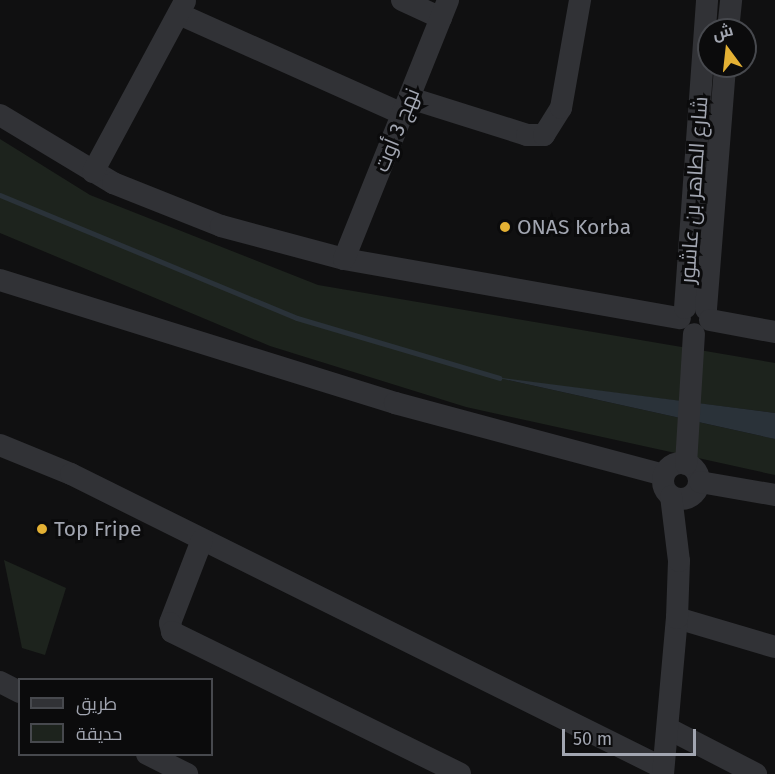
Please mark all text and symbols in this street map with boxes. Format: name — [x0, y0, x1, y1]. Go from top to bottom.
north arrow — [697, 18, 757, 78]
text: ش — [710, 20, 735, 44]
street label: نهج 3 أوت — [369, 85, 425, 175]
street label: شارع الطاهر بن عاشور — [675, 96, 713, 284]
place label: ONAS Korba — [517, 214, 631, 240]
marker: ONAS Korba — [498, 220, 512, 234]
place label: Top Fripe — [54, 516, 142, 542]
marker: Top Fripe — [35, 522, 49, 536]
legend — [18, 678, 213, 756]
text: طريق — [76, 693, 117, 715]
scale bar — [565, 717, 698, 755]
text: حديقة — [76, 723, 122, 745]
text: 50 m — [573, 728, 612, 750]

